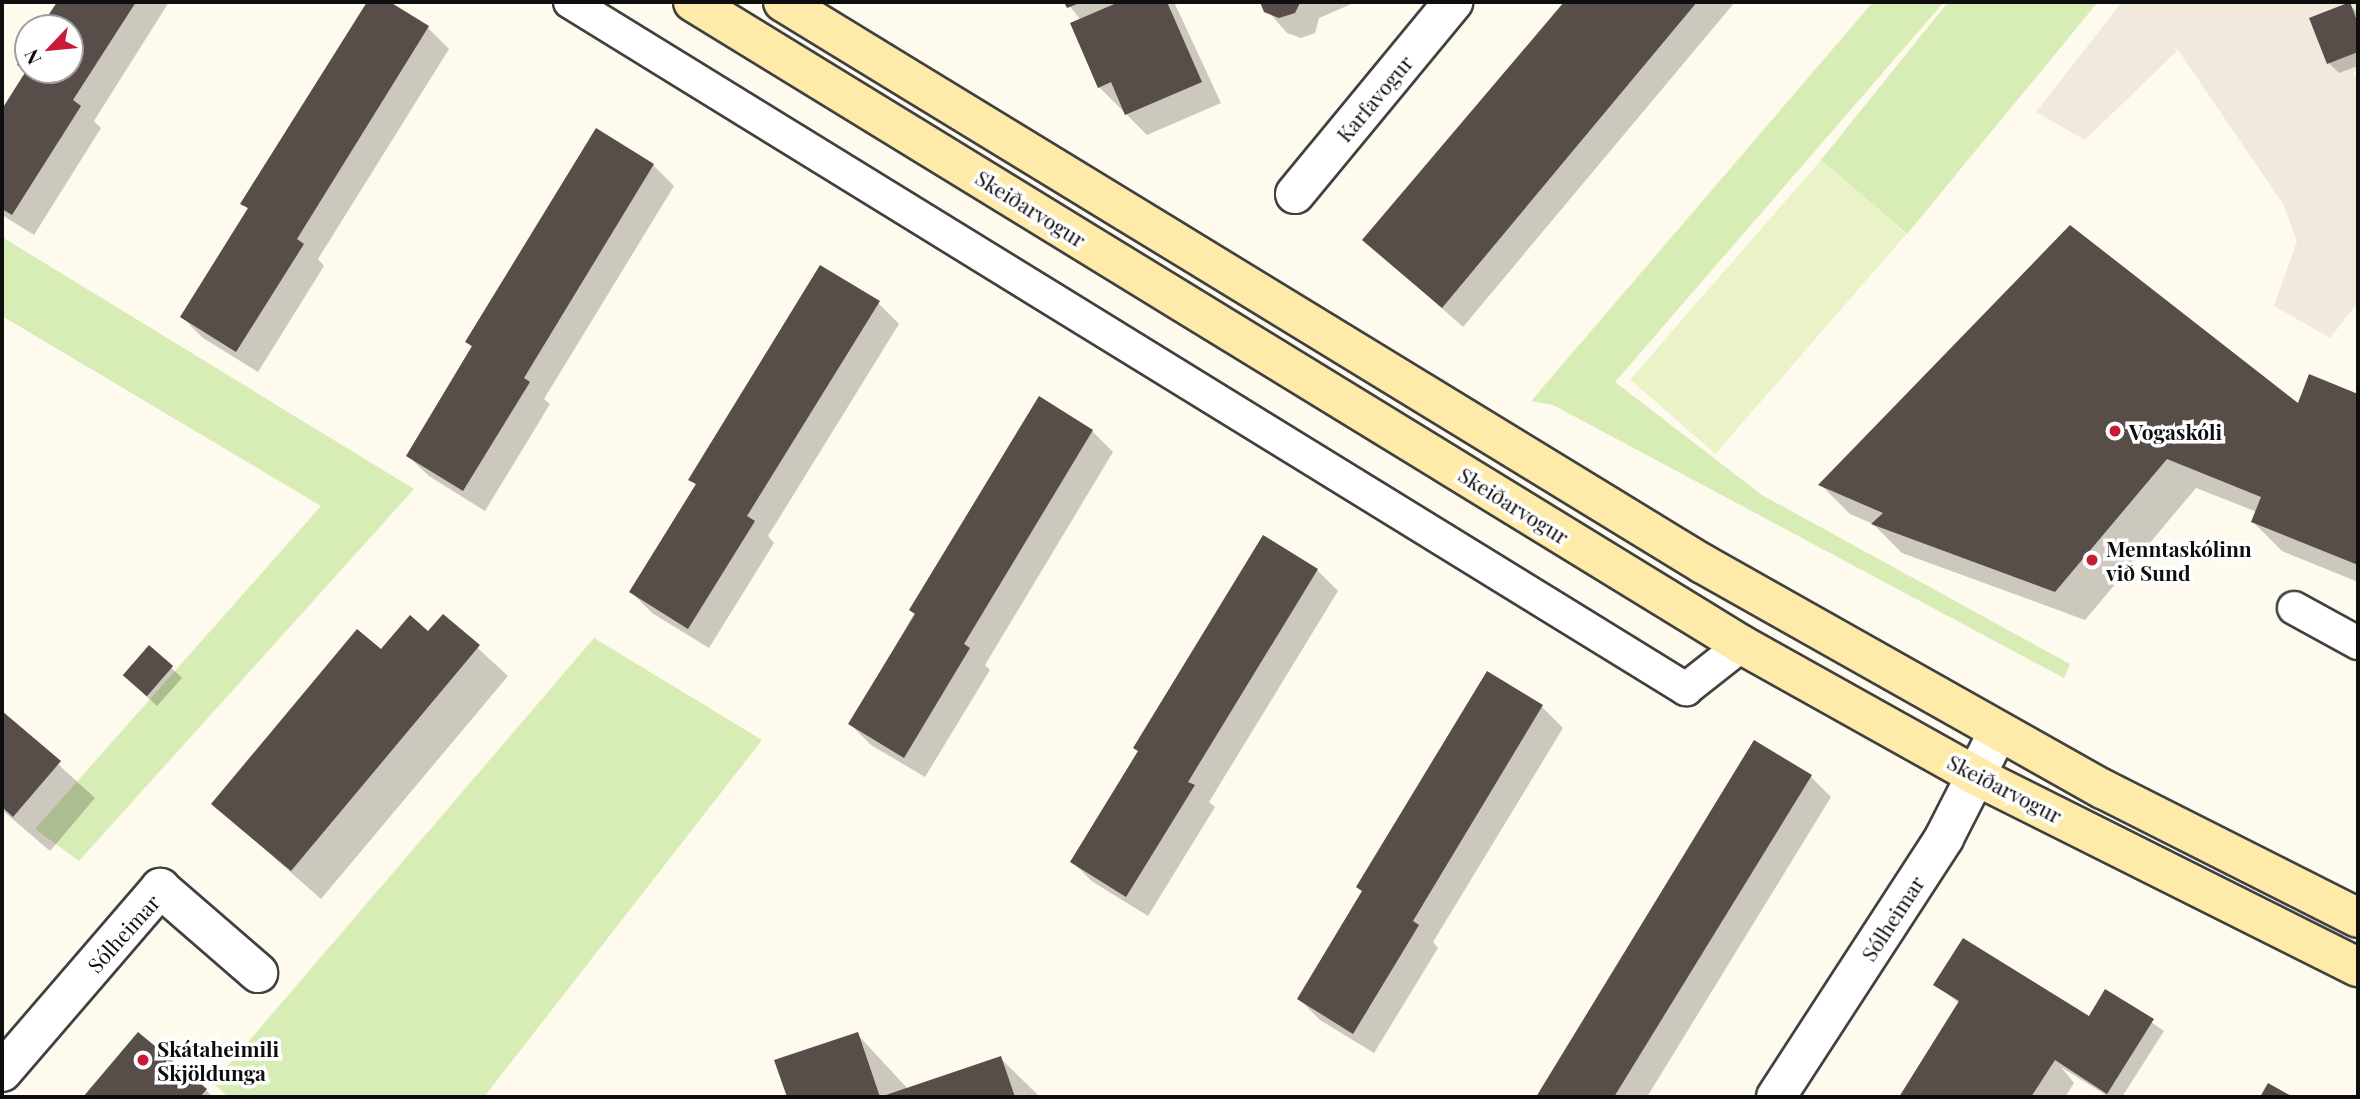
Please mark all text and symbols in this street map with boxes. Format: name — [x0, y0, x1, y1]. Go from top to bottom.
north arrow — [14, 14, 84, 84]
text: N — [17, 45, 47, 69]
street label: Karfavogur — [1331, 50, 1417, 146]
street label: Skeiðarvogur — [971, 164, 1091, 252]
place label: Vogaskóli — [2129, 418, 2222, 444]
marker: Vogaskóli — [2107, 423, 2123, 439]
street label: Skeiðarvogur — [1454, 461, 1574, 549]
place label: Menntaskólinn við Sund — [2106, 535, 2252, 585]
marker: Menntaskólinn við Sund — [2084, 552, 2100, 568]
street label: Skeiðarvogur — [1944, 748, 2066, 828]
street label: Sólheimar — [1855, 871, 1929, 965]
street label: Sólheimar — [81, 889, 165, 977]
place label: Skátaheimili Skjöldunga — [157, 1035, 279, 1085]
marker: Skátaheimili Skjöldunga — [135, 1052, 151, 1068]

